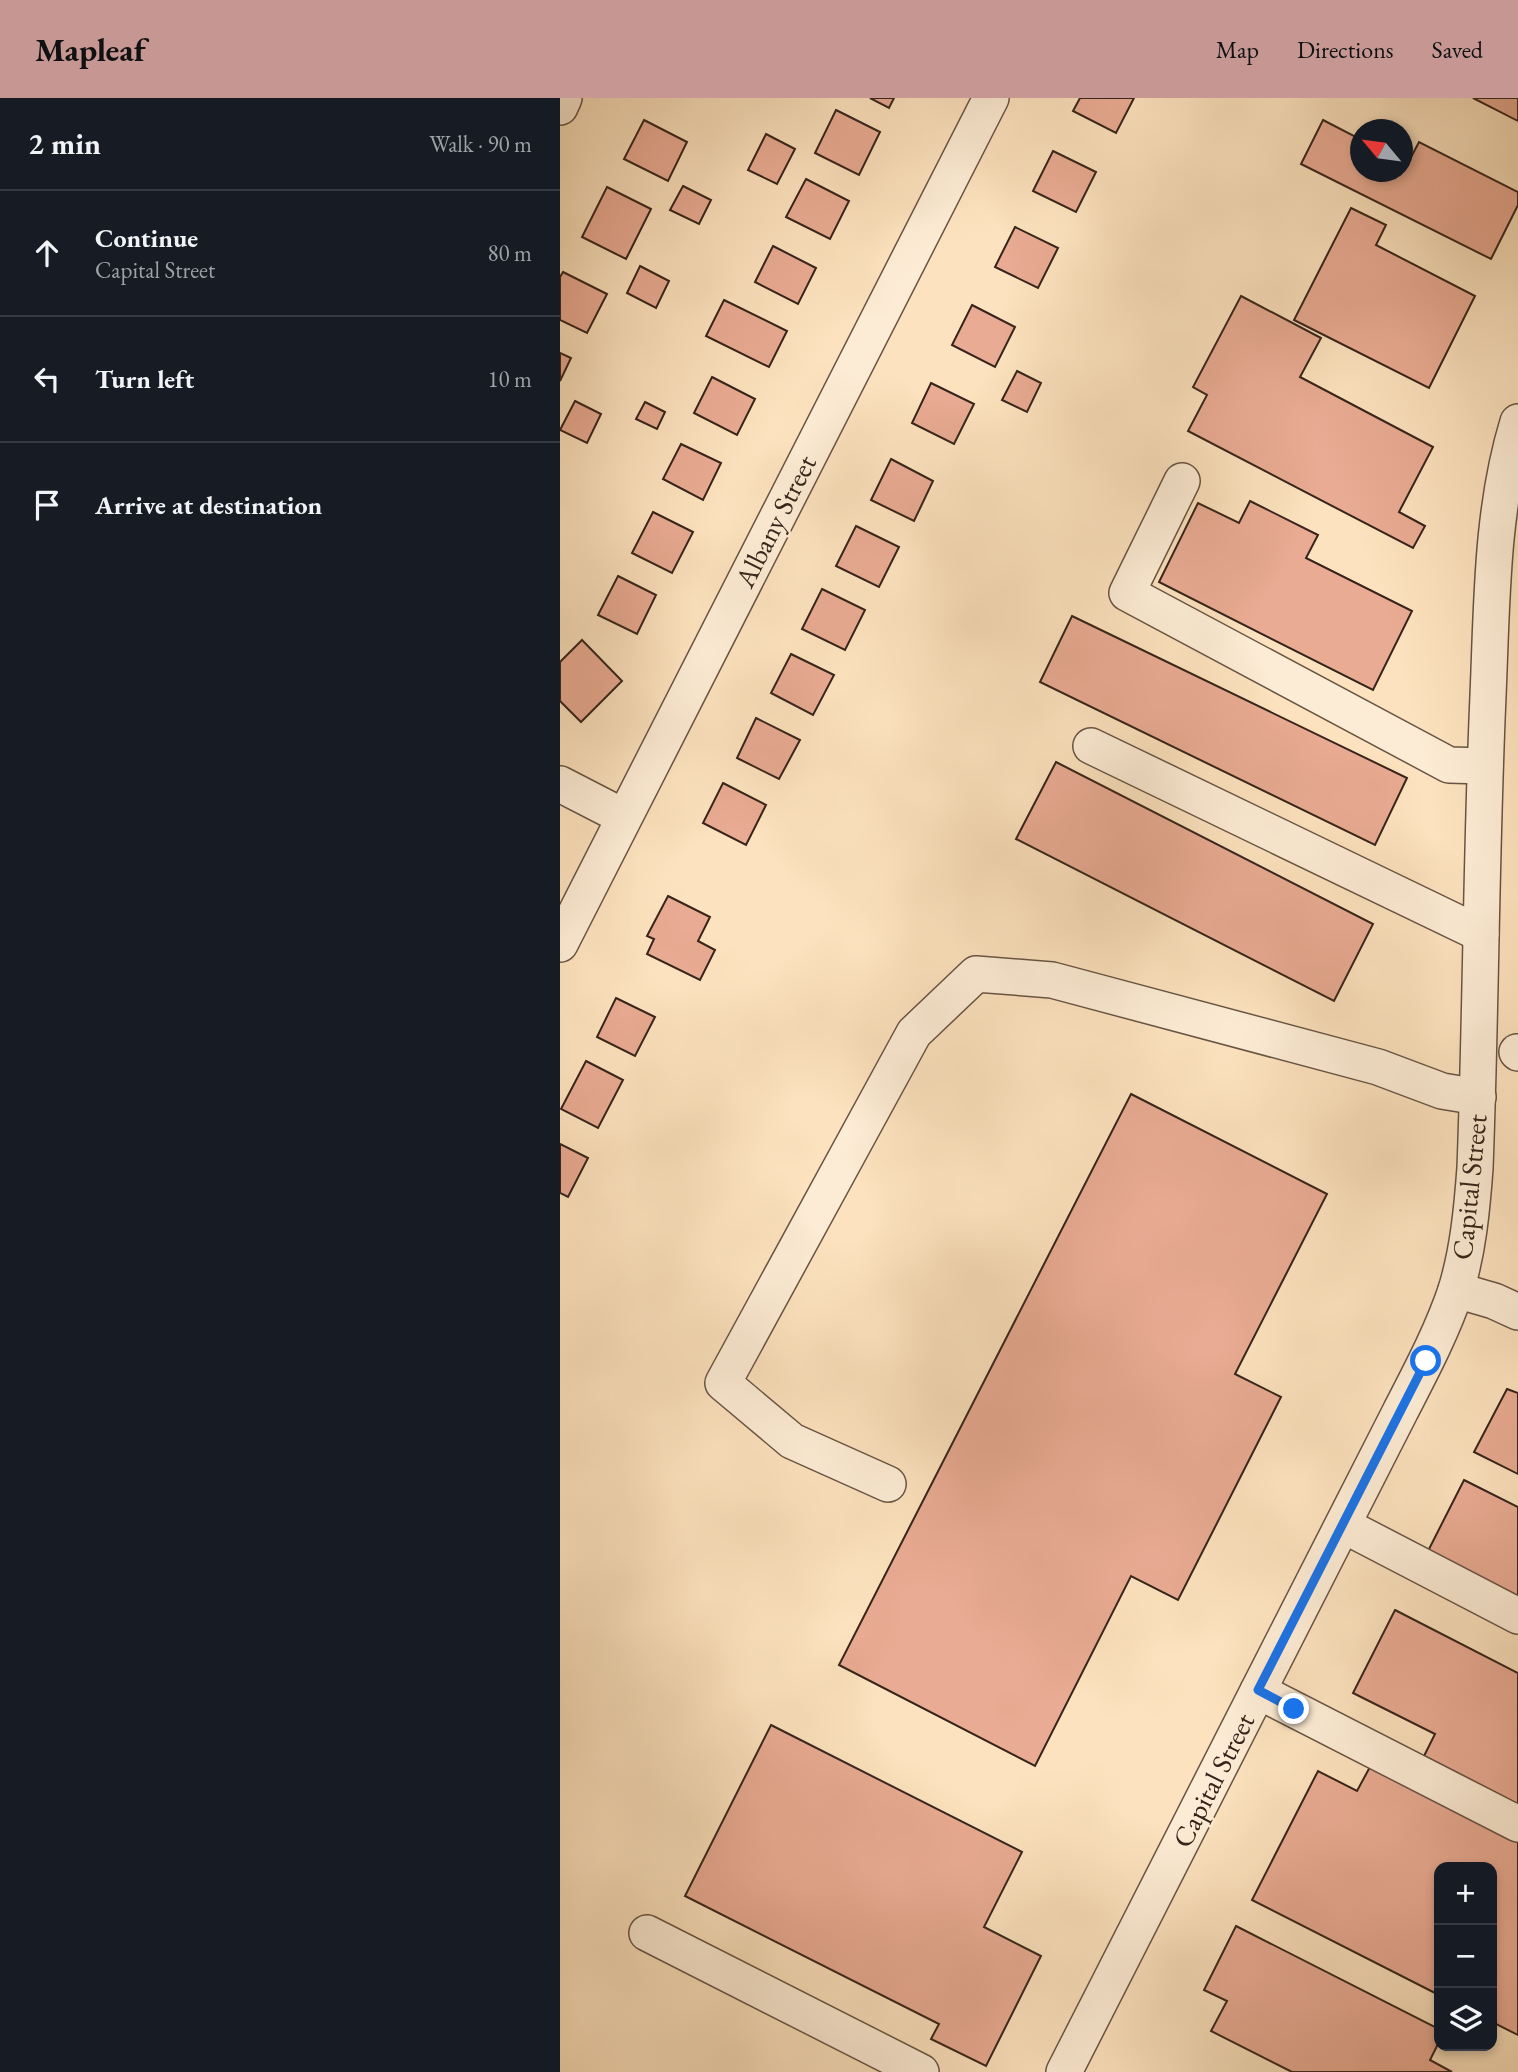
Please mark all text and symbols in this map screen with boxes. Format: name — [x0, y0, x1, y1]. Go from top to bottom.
text: Mapleaf — [35, 28, 146, 71]
text: Map — [1216, 34, 1259, 65]
text: Directions — [1297, 34, 1394, 65]
text: Saved — [1432, 34, 1483, 65]
north arrow — [1350, 119, 1413, 182]
text: 2 min — [28, 124, 101, 163]
text: Walk · 90 m — [429, 129, 532, 159]
text: Continue — [95, 221, 198, 255]
icon: ahead — [28, 234, 66, 272]
text: 80 m — [487, 238, 532, 268]
text: Capital Street — [95, 255, 215, 285]
icon: left — [28, 360, 66, 398]
text: Turn left — [95, 362, 194, 396]
text: 10 m — [487, 364, 532, 394]
street label: Albany Street — [726, 448, 824, 594]
icon: arrive — [28, 486, 66, 524]
text: Arrive at destination — [95, 488, 322, 522]
street label: Capital Street — [1443, 1112, 1495, 1262]
route start — [1410, 1345, 1441, 1376]
route end — [1278, 1693, 1309, 1724]
street label: Capital Street — [1164, 1706, 1262, 1853]
map controls — [1434, 1862, 1497, 2051]
button: + — [1434, 1862, 1497, 1925]
button: − — [1434, 1925, 1497, 1988]
button: layers — [1434, 1988, 1497, 2051]

